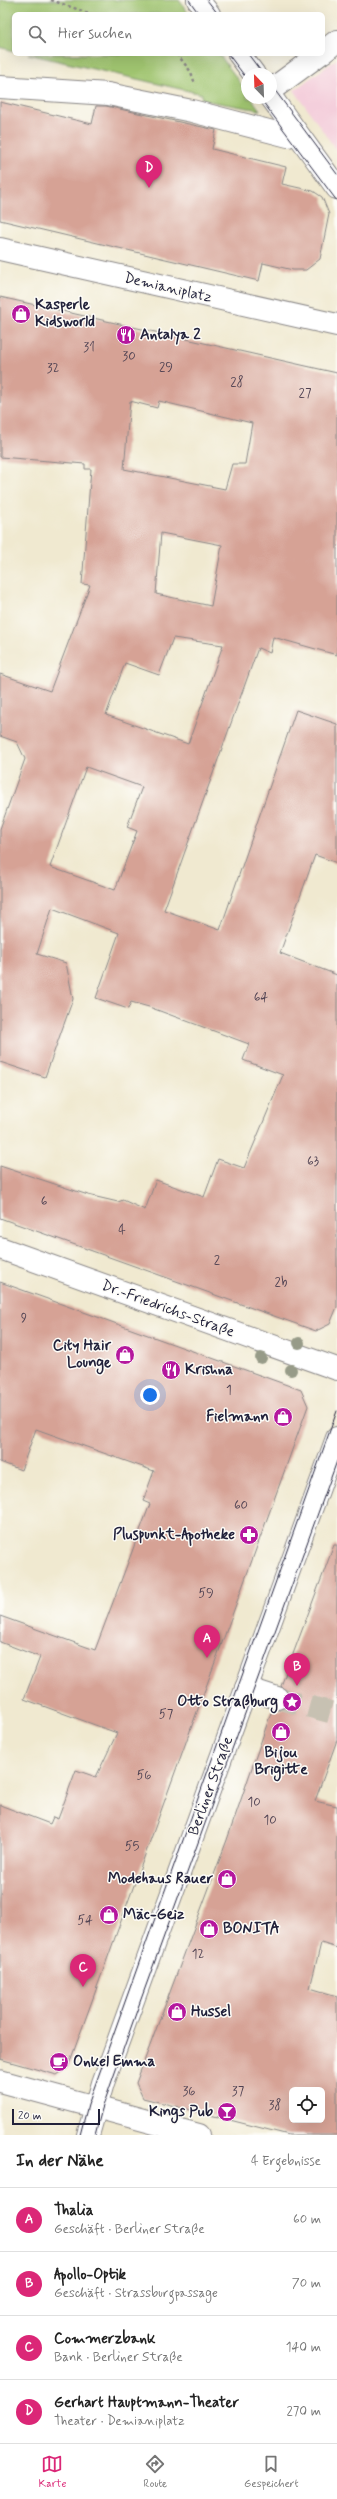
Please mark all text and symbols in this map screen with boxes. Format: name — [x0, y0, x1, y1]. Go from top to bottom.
search box — [12, 12, 325, 56]
icon: search — [26, 23, 48, 45]
text: Hier suchen — [58, 24, 132, 44]
north arrow — [241, 68, 277, 104]
pin: D — [136, 155, 162, 188]
street label: Demianiplatz — [122, 268, 214, 308]
place label: Kasperle Kidsworld — [35, 295, 95, 332]
shop icon: Kasperle Kidsworld — [10, 303, 32, 325]
restaurant icon: Antalya 2 — [115, 324, 137, 346]
place label: Antalya 2 — [140, 325, 201, 345]
house number: 31 — [83, 339, 95, 356]
house number: 30 — [122, 348, 136, 365]
house number: 29 — [159, 359, 173, 376]
house number: 32 — [47, 360, 60, 377]
house number: 28 — [230, 374, 244, 391]
house number: 27 — [299, 385, 312, 402]
house number: 64 — [254, 989, 268, 1006]
house number: 63 — [307, 1153, 320, 1170]
house number: 6 — [41, 1193, 48, 1210]
house number: 4 — [118, 1222, 126, 1239]
house number: 2 — [214, 1252, 221, 1269]
house number: 2b — [275, 1274, 287, 1291]
street label: Dr.-Friedrichs-Straße — [99, 1276, 237, 1342]
house number: 9 — [21, 1310, 27, 1327]
place label: City Hair Lounge — [53, 1336, 112, 1375]
shop icon: City Hair Lounge — [114, 1344, 136, 1366]
restaurant icon: Krishna — [160, 1359, 182, 1381]
place label: Krishna — [185, 1360, 233, 1380]
house number: 1 — [226, 1382, 232, 1399]
your location — [140, 1385, 160, 1405]
shop icon: Fielmann — [272, 1406, 294, 1428]
place label: Fielmann — [206, 1407, 269, 1427]
house number: 60 — [234, 1497, 248, 1514]
pharmacy icon: Pluspunkt-Apotheke — [238, 1524, 260, 1546]
place label: Pluspunkt-Apotheke — [113, 1525, 235, 1546]
house number: 59 — [198, 1585, 214, 1602]
pin: A — [194, 1625, 220, 1658]
pin: B — [284, 1653, 310, 1686]
place icon: Otto Straßburg — [281, 1691, 303, 1713]
place label: Otto Straßburg — [177, 1692, 278, 1714]
house number: 57 — [159, 1706, 174, 1723]
shop icon: Bijou Brigitte — [270, 1721, 292, 1743]
street label: Berliner Straße — [184, 1734, 238, 1838]
place label: Bijou Brigitte — [254, 1743, 308, 1782]
house number: 56 — [137, 1767, 152, 1784]
house number: 10 — [247, 1794, 261, 1811]
house number: 10 — [263, 1812, 277, 1829]
house number: 55 — [125, 1838, 139, 1855]
shop icon: Modehaus Rauer — [216, 1868, 238, 1890]
place label: Modehaus Rauer — [108, 1869, 214, 1889]
shop icon: Mäc-Geiz — [98, 1904, 120, 1926]
place label: Mäc-Geiz — [123, 1905, 185, 1925]
house number: 54 — [77, 1912, 93, 1929]
shop icon: BONITA — [198, 1918, 220, 1940]
place label: BONITA — [223, 1919, 280, 1939]
house number: 12 — [192, 1946, 204, 1963]
pin: C — [70, 1954, 96, 1987]
shop icon: Hussel — [166, 2001, 188, 2023]
place label: Hussel — [191, 2002, 231, 2022]
cafe icon: Onkel Emma — [48, 2051, 70, 2073]
place label: Onkel Emma — [73, 2052, 156, 2072]
house number: 36 — [182, 2083, 196, 2100]
house number: 37 — [232, 2083, 245, 2100]
map controls — [289, 2087, 325, 2123]
button: locate — [289, 2087, 325, 2123]
house number: 38 — [268, 2097, 282, 2114]
bar icon: Kings Pub — [216, 2101, 238, 2123]
place label: Kings Pub — [149, 2102, 213, 2124]
scale bar — [12, 2107, 100, 2126]
text: 20 m — [18, 2109, 41, 2123]
text: In der Nähe — [16, 2150, 104, 2172]
text: 4 Ergebnisse — [251, 2153, 321, 2170]
text: Thalia — [54, 2201, 94, 2221]
text: A — [25, 2211, 33, 2228]
text: 60 m — [293, 2211, 321, 2228]
text: Geschäft · Berliner Straße — [54, 2221, 205, 2238]
text: Apollo-Optik — [54, 2265, 126, 2285]
text: B — [25, 2275, 33, 2292]
text: 70 m — [292, 2275, 321, 2292]
text: Geschäft · Strassburgpassage — [54, 2285, 218, 2302]
text: Commerzbank — [54, 2329, 156, 2349]
text: C — [24, 2339, 34, 2356]
text: 140 m — [286, 2339, 321, 2356]
text: Bank · Berliner Straße — [54, 2349, 183, 2366]
text: Gerhart Hauptmann-Theater — [54, 2393, 239, 2413]
text: D — [25, 2403, 33, 2420]
text: 270 m — [286, 2403, 321, 2420]
text: Theater · Demianiplatz — [54, 2413, 185, 2430]
tab: Karte — [38, 2453, 67, 2491]
tab: Route — [143, 2453, 167, 2491]
tab: Gespeichert — [244, 2453, 299, 2491]

